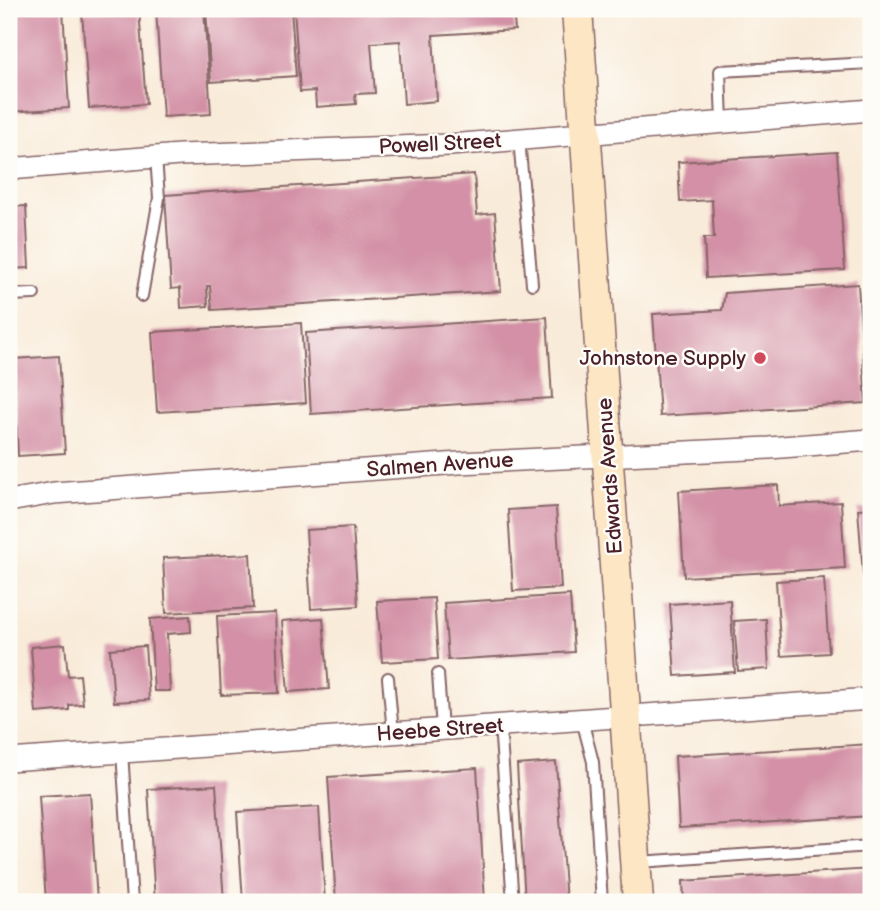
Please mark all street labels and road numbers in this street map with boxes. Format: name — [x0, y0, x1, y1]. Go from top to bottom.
street label: Powell Street — [378, 128, 503, 160]
street label: Edwards Avenue — [592, 397, 628, 555]
street label: Salmen Avenue — [366, 447, 514, 483]
street label: Heebe Street — [376, 713, 505, 747]

